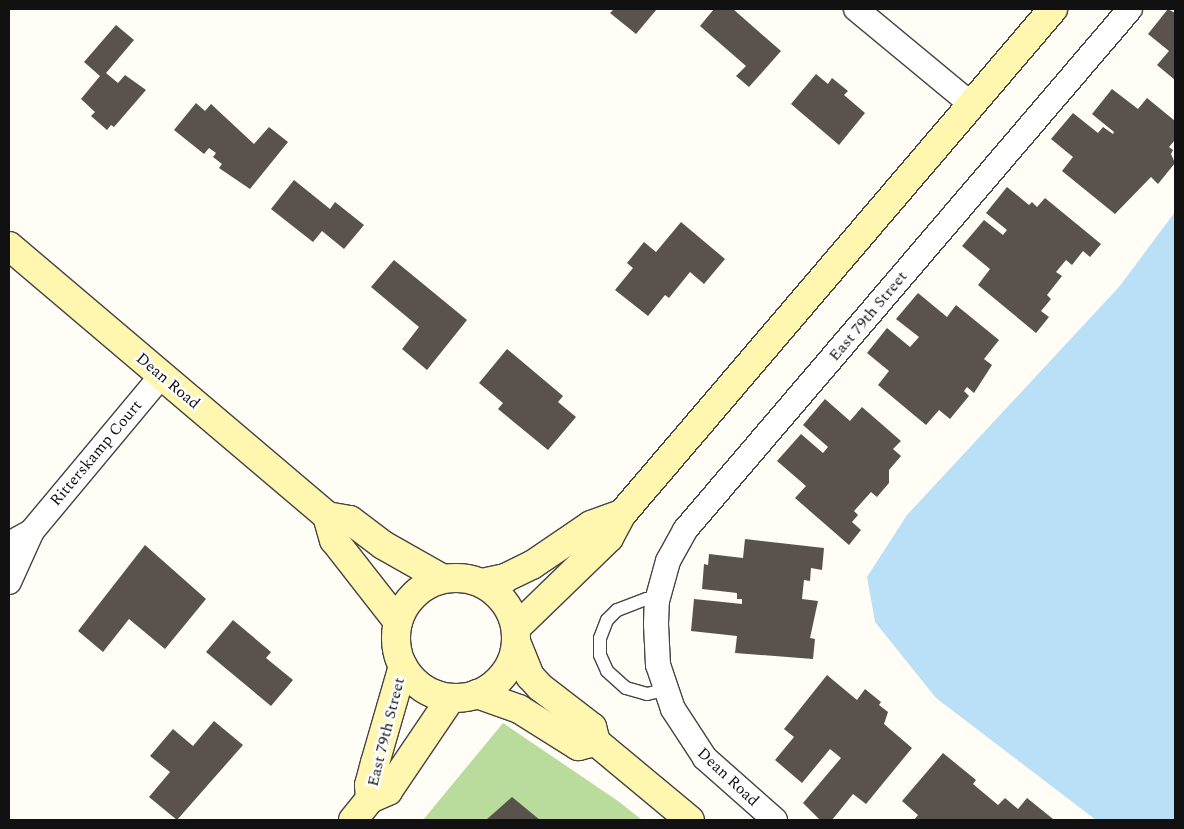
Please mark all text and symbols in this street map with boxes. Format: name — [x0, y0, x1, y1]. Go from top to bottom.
street label: East 79th Street — [825, 267, 911, 365]
street label: Dean Road — [132, 349, 204, 413]
street label: Ritterskamp Court — [46, 396, 146, 510]
street label: East 79th Street — [363, 676, 409, 788]
street label: Dean Road — [693, 744, 763, 810]

